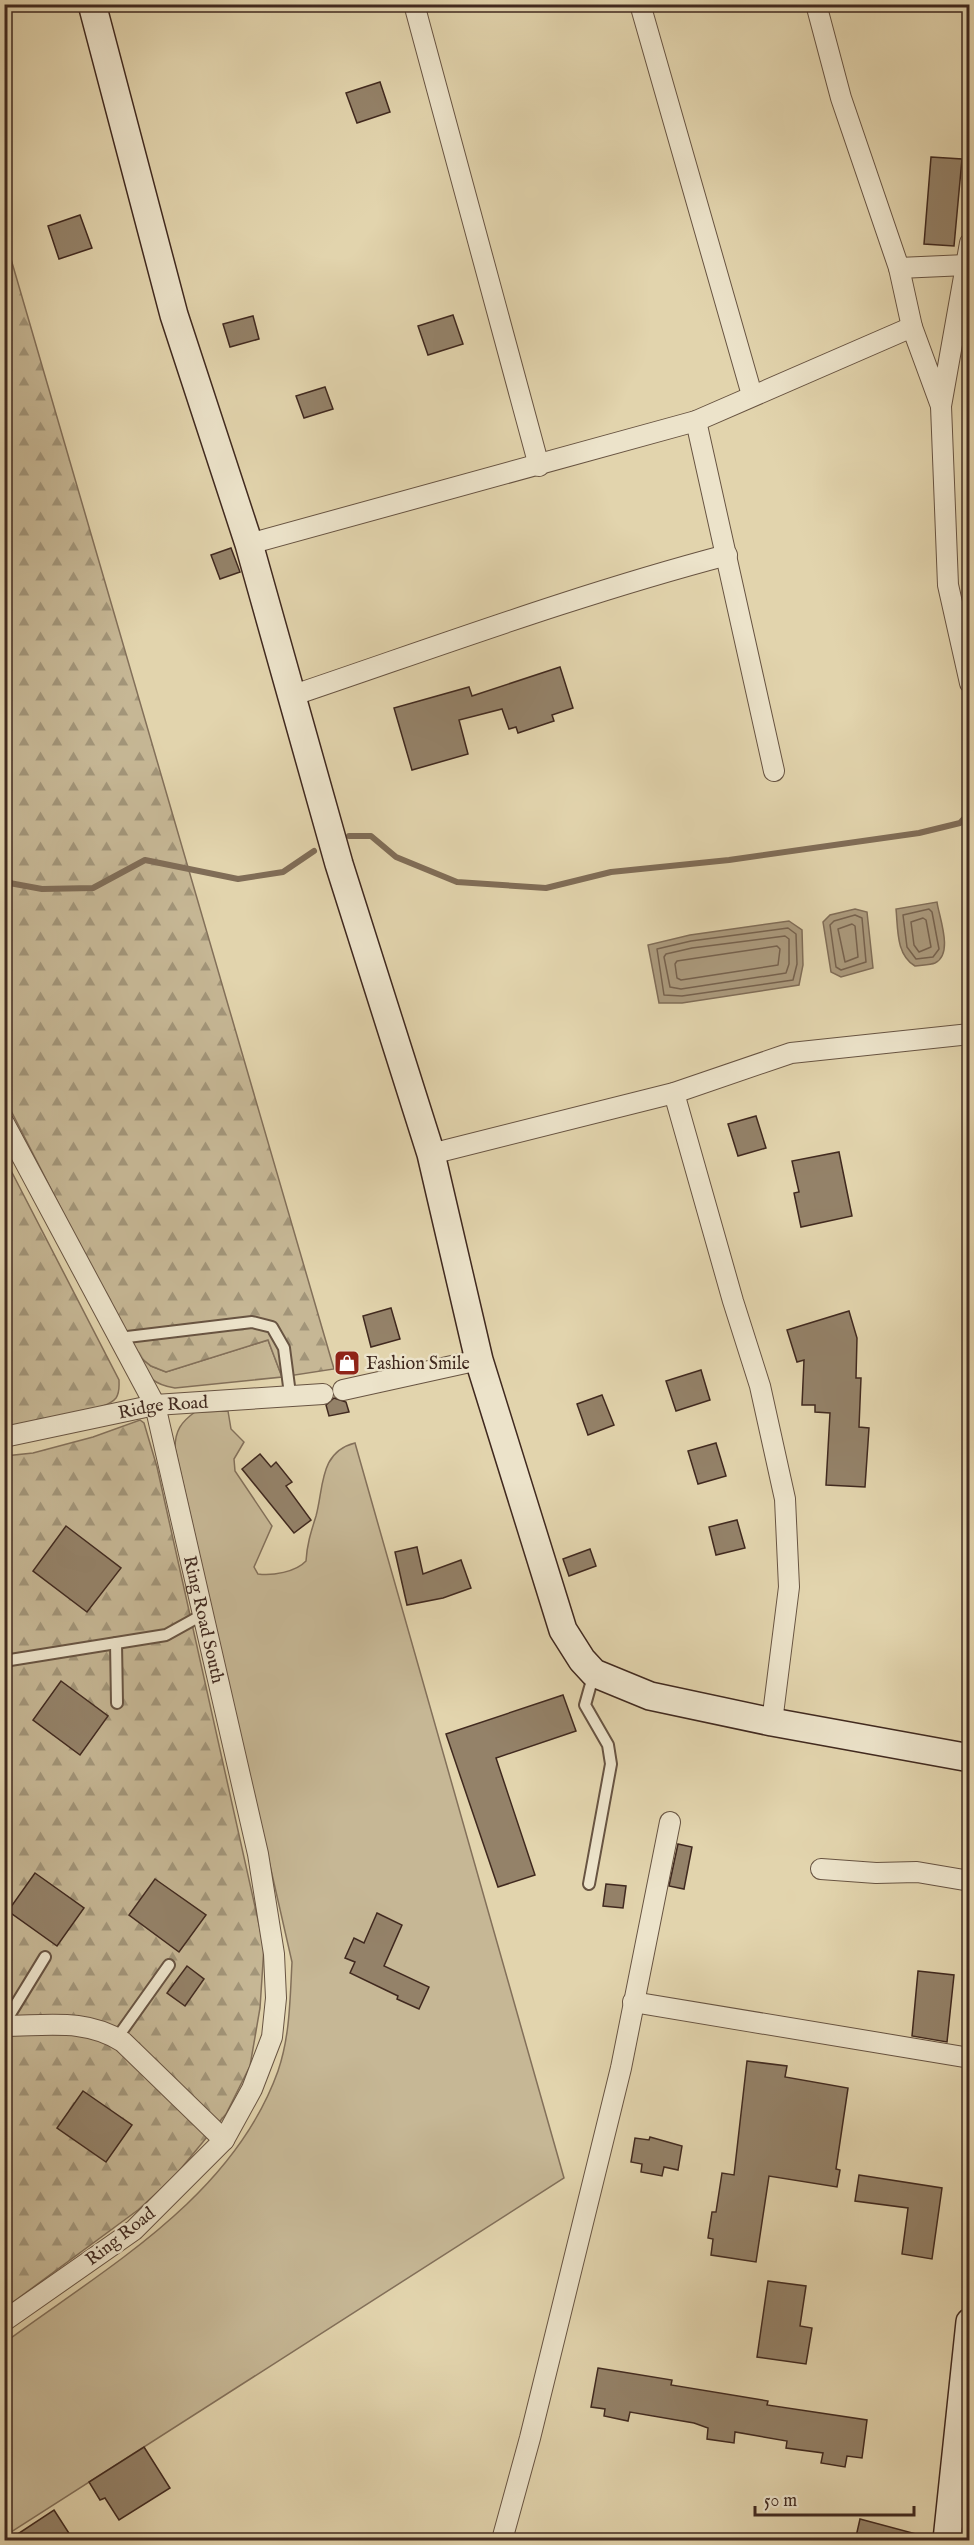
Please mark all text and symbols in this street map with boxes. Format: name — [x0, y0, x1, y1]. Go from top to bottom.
shop icon: Fashion Smile — [332, 1348, 362, 1378]
place label: Fashion Smile — [366, 1353, 470, 1376]
street label: Ridge Road — [116, 1392, 209, 1426]
street label: Ring Road South — [177, 1554, 229, 1686]
street label: Ring Road — [81, 2203, 161, 2272]
scale bar — [755, 2479, 914, 2517]
text: 50 m — [764, 2490, 797, 2513]

